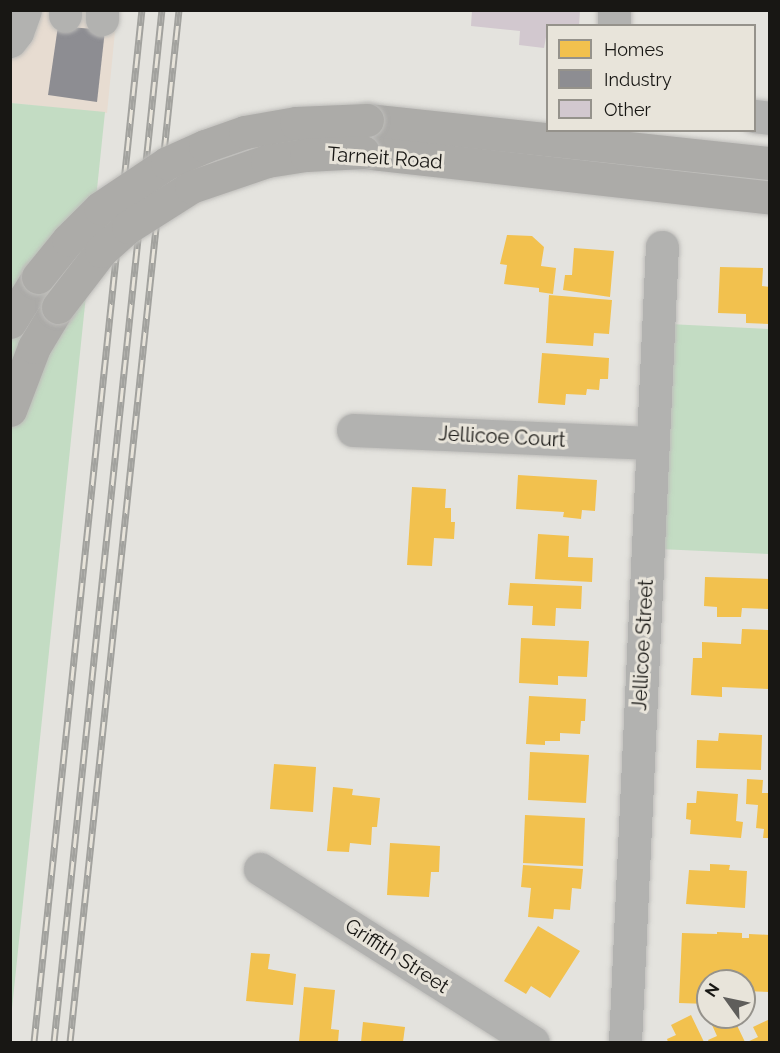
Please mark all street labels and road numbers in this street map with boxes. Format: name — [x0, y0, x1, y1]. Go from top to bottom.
street label: Tarneit Road — [327, 142, 443, 174]
street label: Jellicoe Court — [438, 422, 566, 452]
street label: Jellicoe Street — [628, 579, 658, 711]
street label: Griffith Street — [340, 913, 454, 999]

